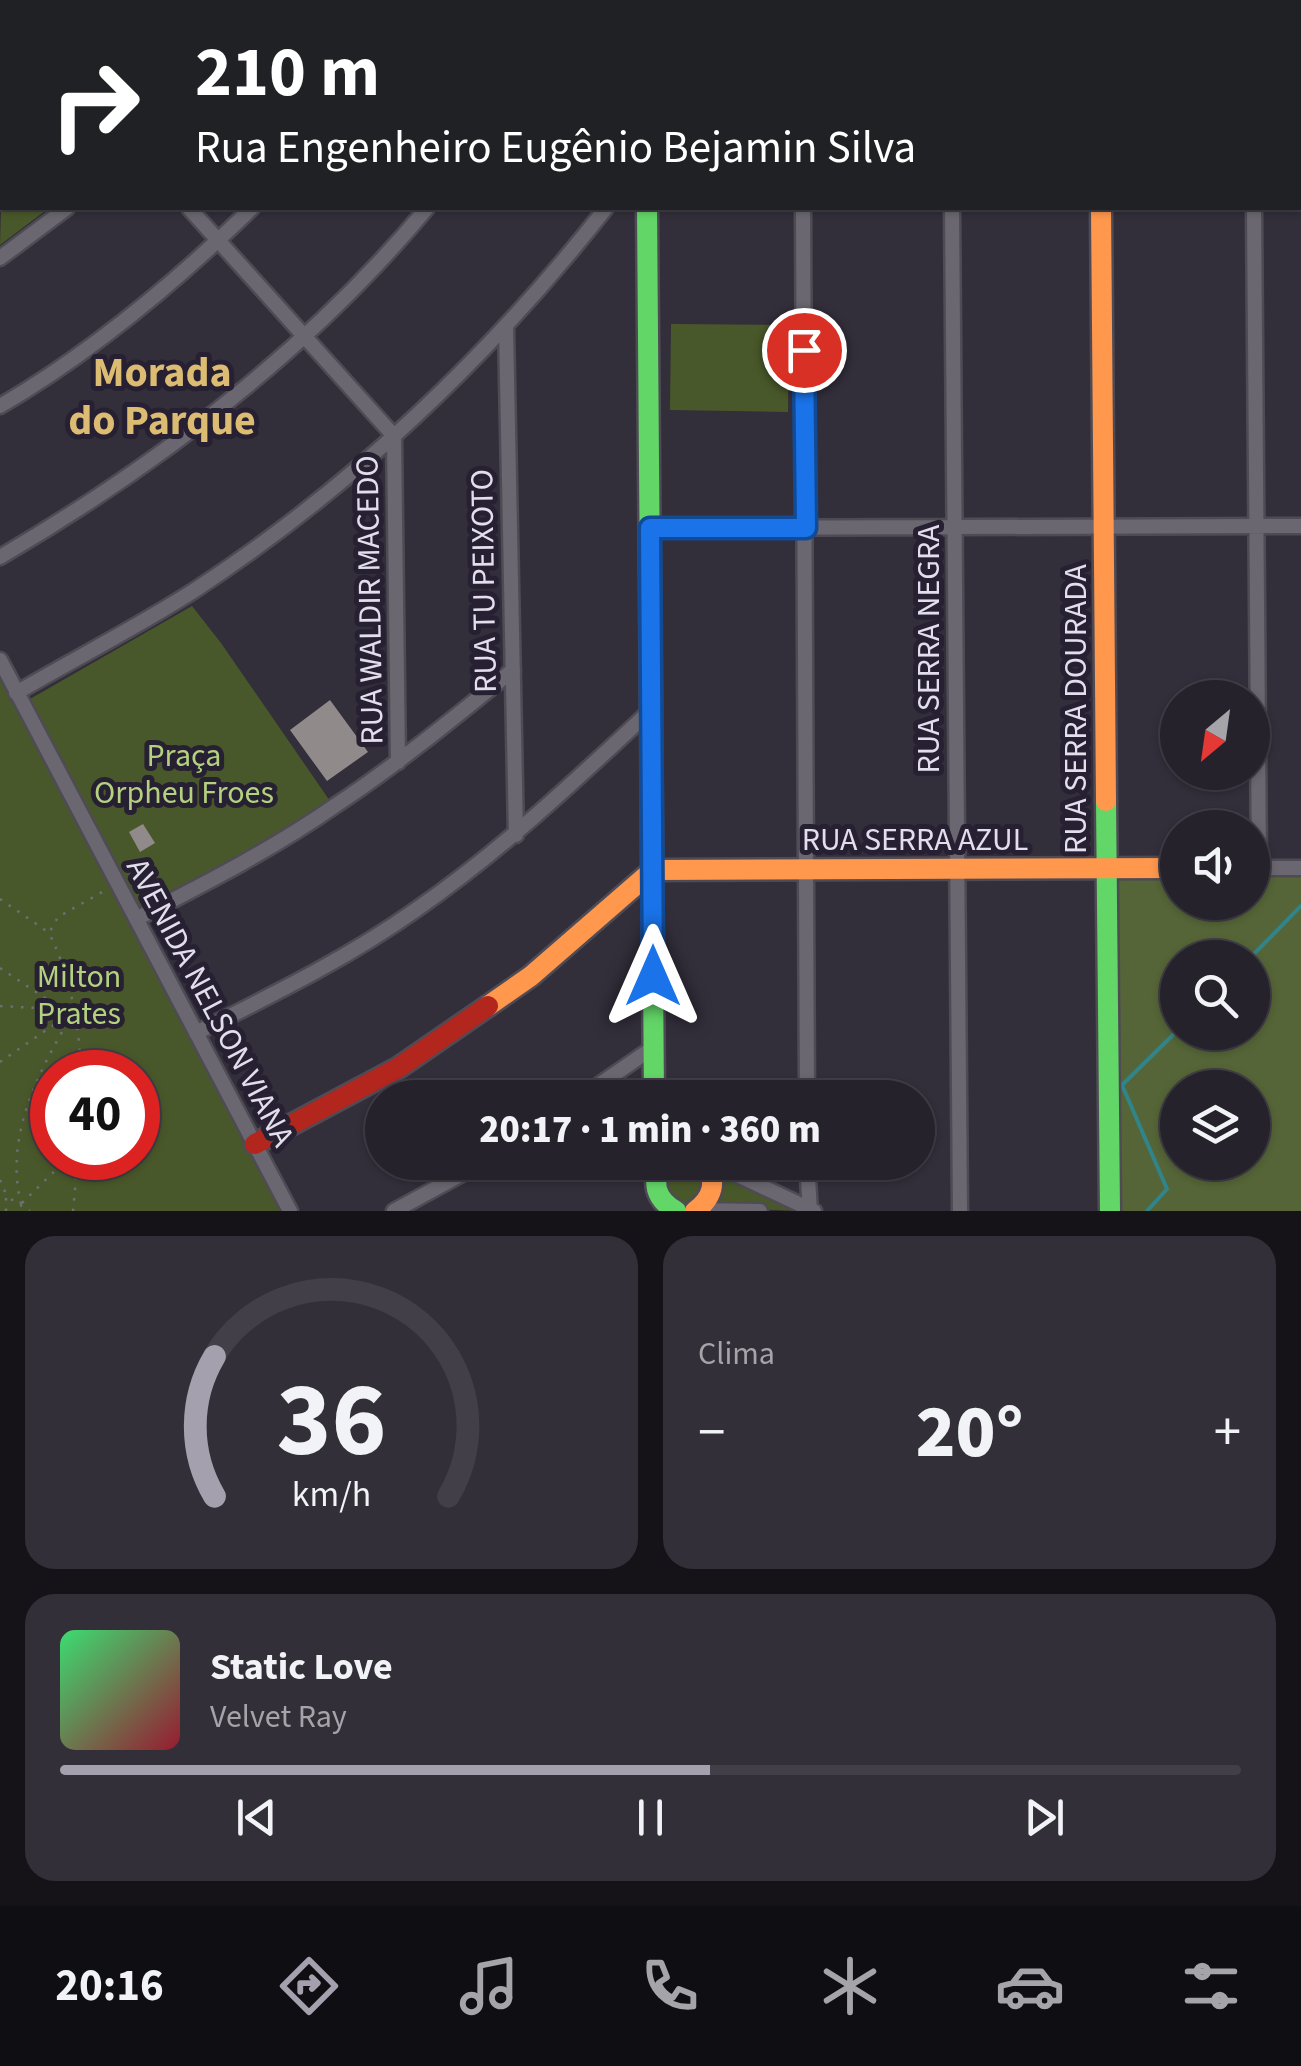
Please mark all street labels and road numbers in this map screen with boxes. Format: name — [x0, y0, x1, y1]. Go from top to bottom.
street label: RUA WALDIR MACEDO — [344, 455, 396, 745]
street label: RUA TU PEIXOTO — [459, 469, 509, 693]
street label: RUA SERRA NEGRA — [906, 524, 952, 773]
street label: RUA SERRA DOURADA — [1053, 563, 1099, 854]
street label: RUA SERRA AZUL — [802, 817, 1028, 863]
street label: AVENIDA NELSON VIANA — [115, 850, 306, 1155]

